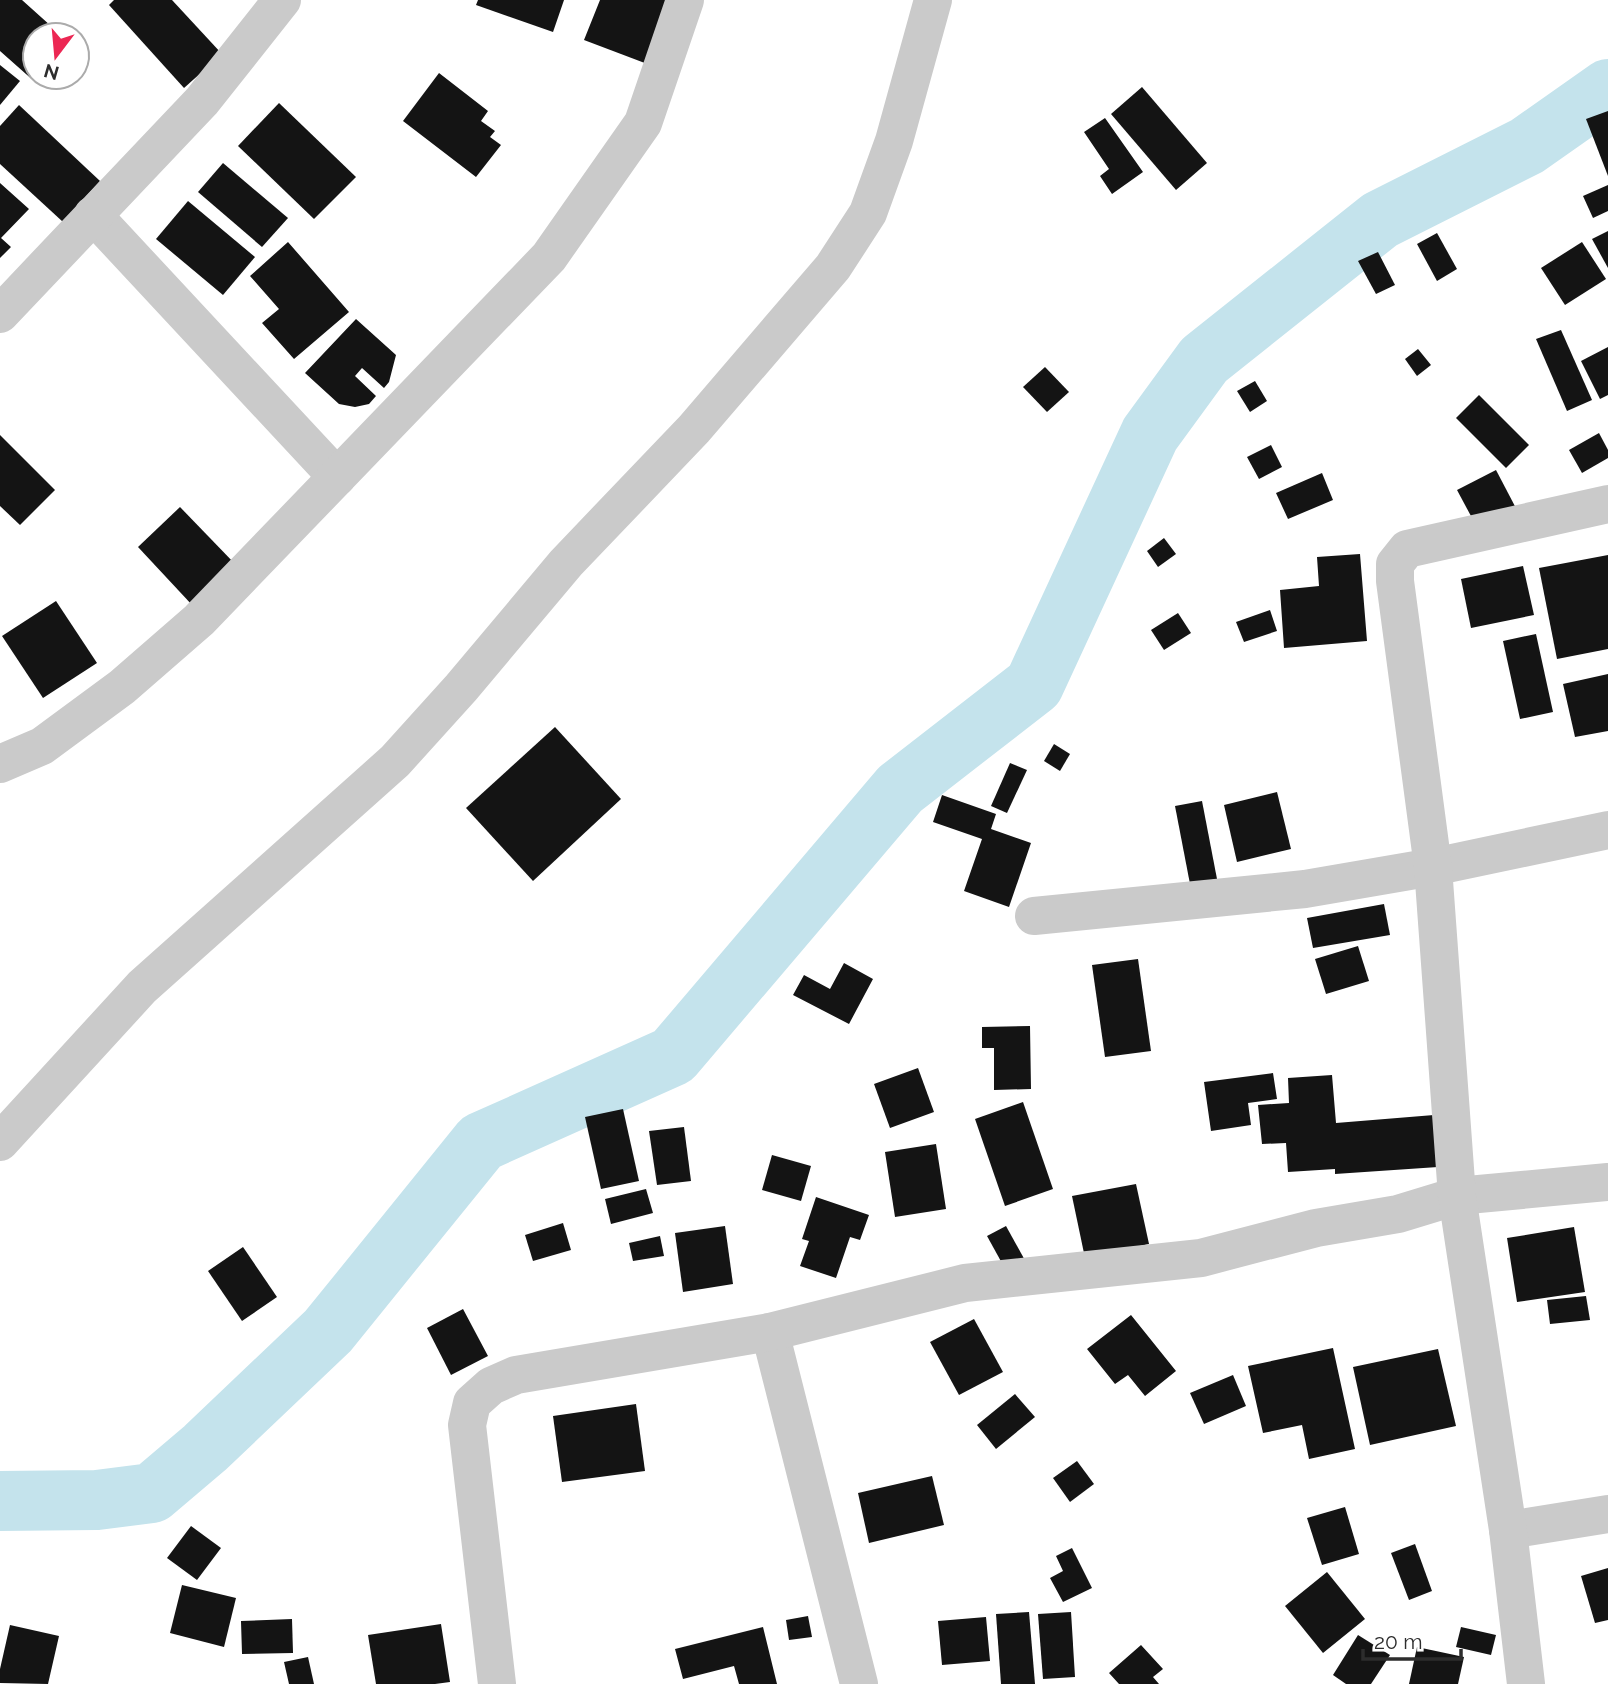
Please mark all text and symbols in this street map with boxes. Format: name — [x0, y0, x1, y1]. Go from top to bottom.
north arrow — [21, 21, 91, 91]
text: N — [41, 60, 61, 85]
scale bar — [1363, 1618, 1461, 1662]
text: 20 m — [1374, 1629, 1422, 1654]

